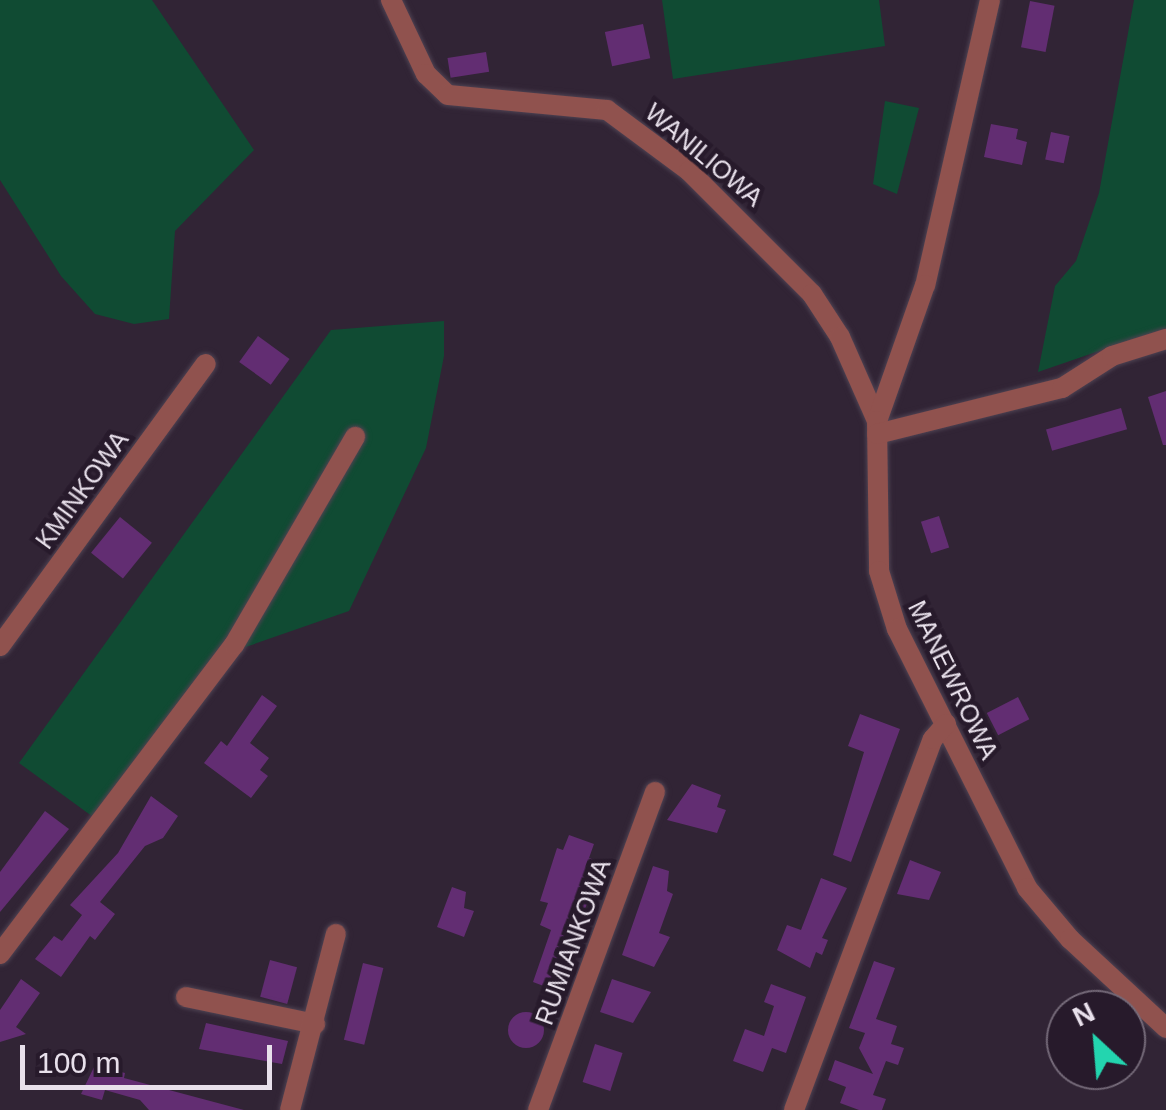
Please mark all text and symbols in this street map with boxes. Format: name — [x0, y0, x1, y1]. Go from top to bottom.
street label: WANILIOWA — [639, 97, 769, 213]
street label: KMINKOWA — [29, 425, 135, 555]
street label: MANEWROWA — [902, 596, 1004, 764]
street label: RUMIANKOWA — [529, 855, 617, 1029]
north arrow — [1046, 990, 1146, 1090]
text: N — [1068, 996, 1099, 1033]
scale bar — [25, 1025, 278, 1087]
text: 100 m — [37, 1046, 120, 1079]

